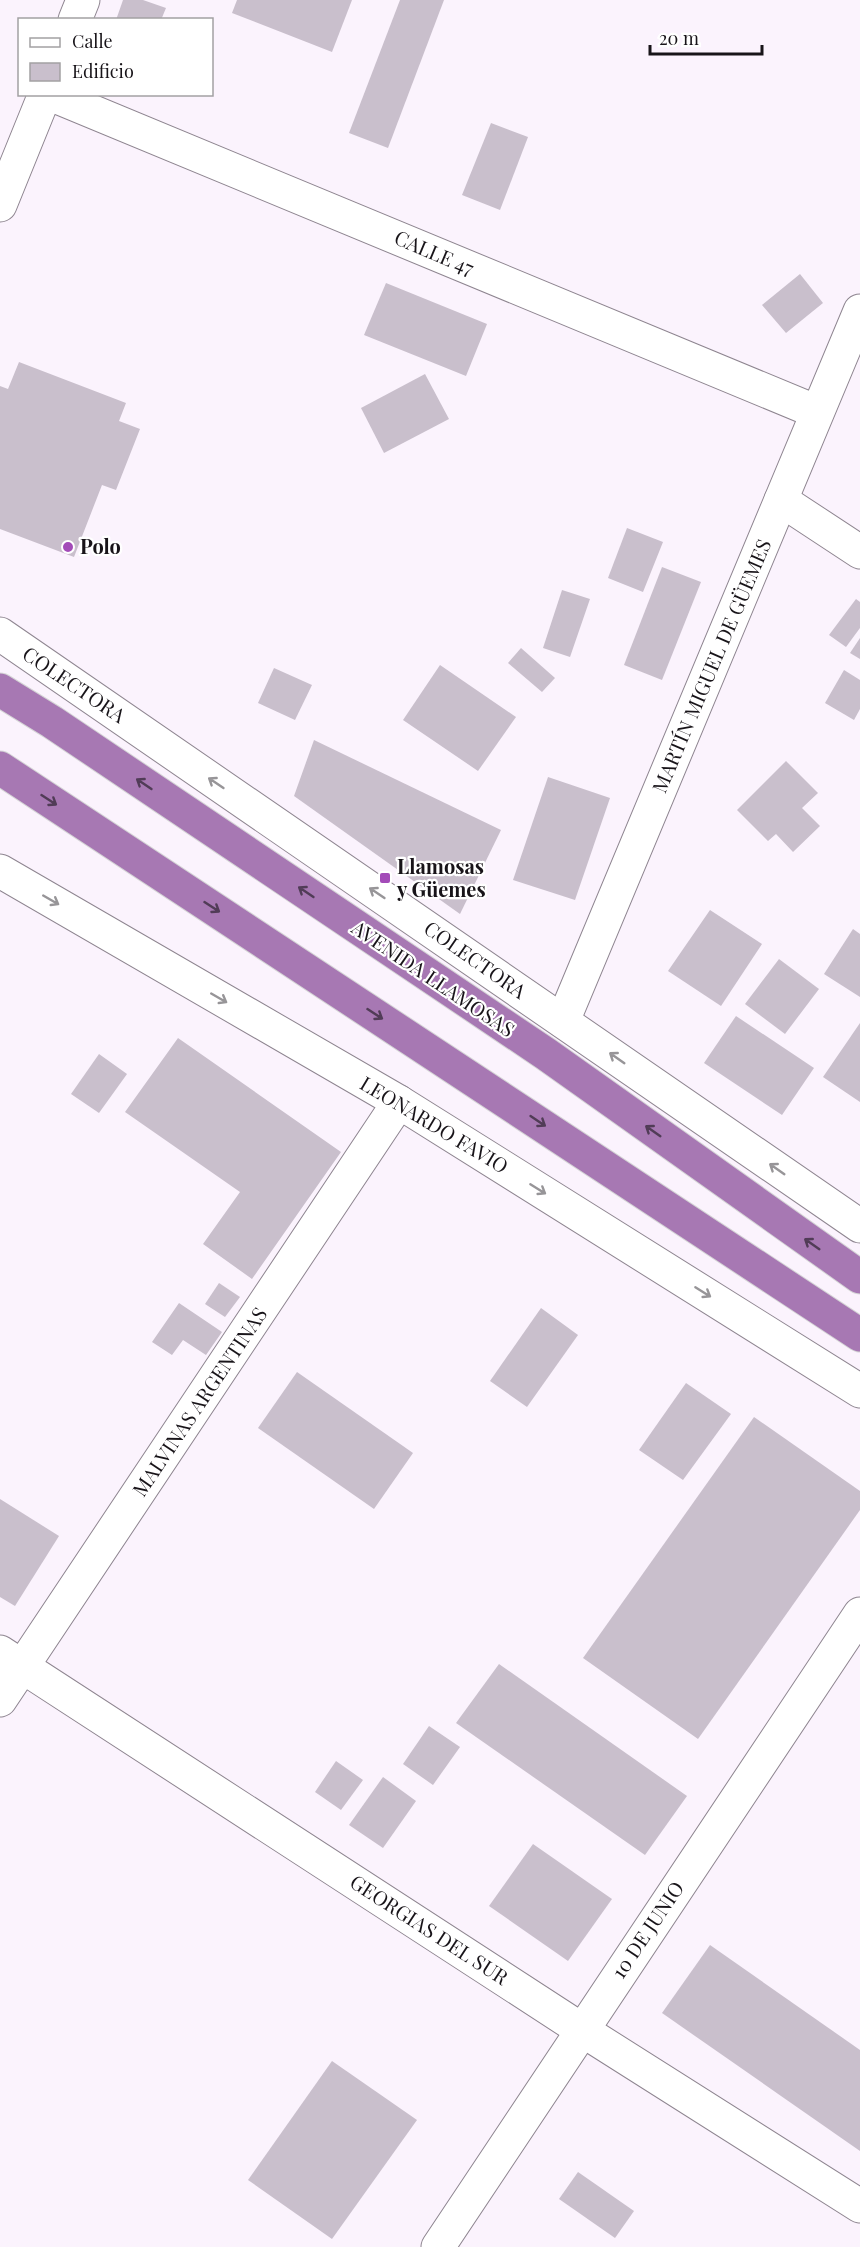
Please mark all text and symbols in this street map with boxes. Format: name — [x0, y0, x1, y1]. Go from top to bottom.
legend — [18, 18, 213, 96]
scale bar — [650, 18, 762, 56]
text: 20 m — [659, 26, 699, 50]
text: Calle — [72, 29, 113, 53]
text: Edificio — [72, 59, 134, 83]
street label: CALLE 47 — [391, 223, 479, 280]
place label: Polo — [80, 532, 121, 559]
street label: MARTÍN MIGUEL DE GÜEMES — [645, 534, 776, 796]
marker: Polo — [61, 540, 75, 554]
street label: COLECTORA — [18, 639, 132, 728]
one-way arrow — [208, 777, 225, 789]
one-way arrow — [136, 778, 153, 790]
one-way arrow — [40, 794, 57, 806]
place label: Llamosas y Güemes — [396, 852, 486, 902]
marker: Llamosas y Güemes — [378, 871, 392, 885]
one-way arrow — [298, 886, 314, 898]
one-way arrow — [369, 887, 385, 899]
one-way arrow — [42, 894, 59, 906]
one-way arrow — [203, 901, 220, 913]
street label: AVENIDA LLAMOSAS — [346, 913, 520, 1042]
street label: COLECTORA — [419, 914, 533, 1004]
one-way arrow — [210, 992, 227, 1004]
one-way arrow — [366, 1008, 383, 1020]
one-way arrow — [609, 1052, 626, 1064]
street label: LEONARDO FAVIO — [356, 1069, 514, 1179]
one-way arrow — [529, 1115, 545, 1127]
one-way arrow — [646, 1125, 662, 1137]
one-way arrow — [770, 1163, 786, 1175]
one-way arrow — [529, 1183, 546, 1195]
one-way arrow — [805, 1237, 821, 1250]
one-way arrow — [694, 1287, 711, 1299]
street label: MALVINAS ARGENTINAS — [125, 1301, 272, 1501]
street label: GEORGIAS DEL SUR — [345, 1867, 515, 1991]
street label: 10 DE JUNIO — [604, 1875, 689, 1983]

